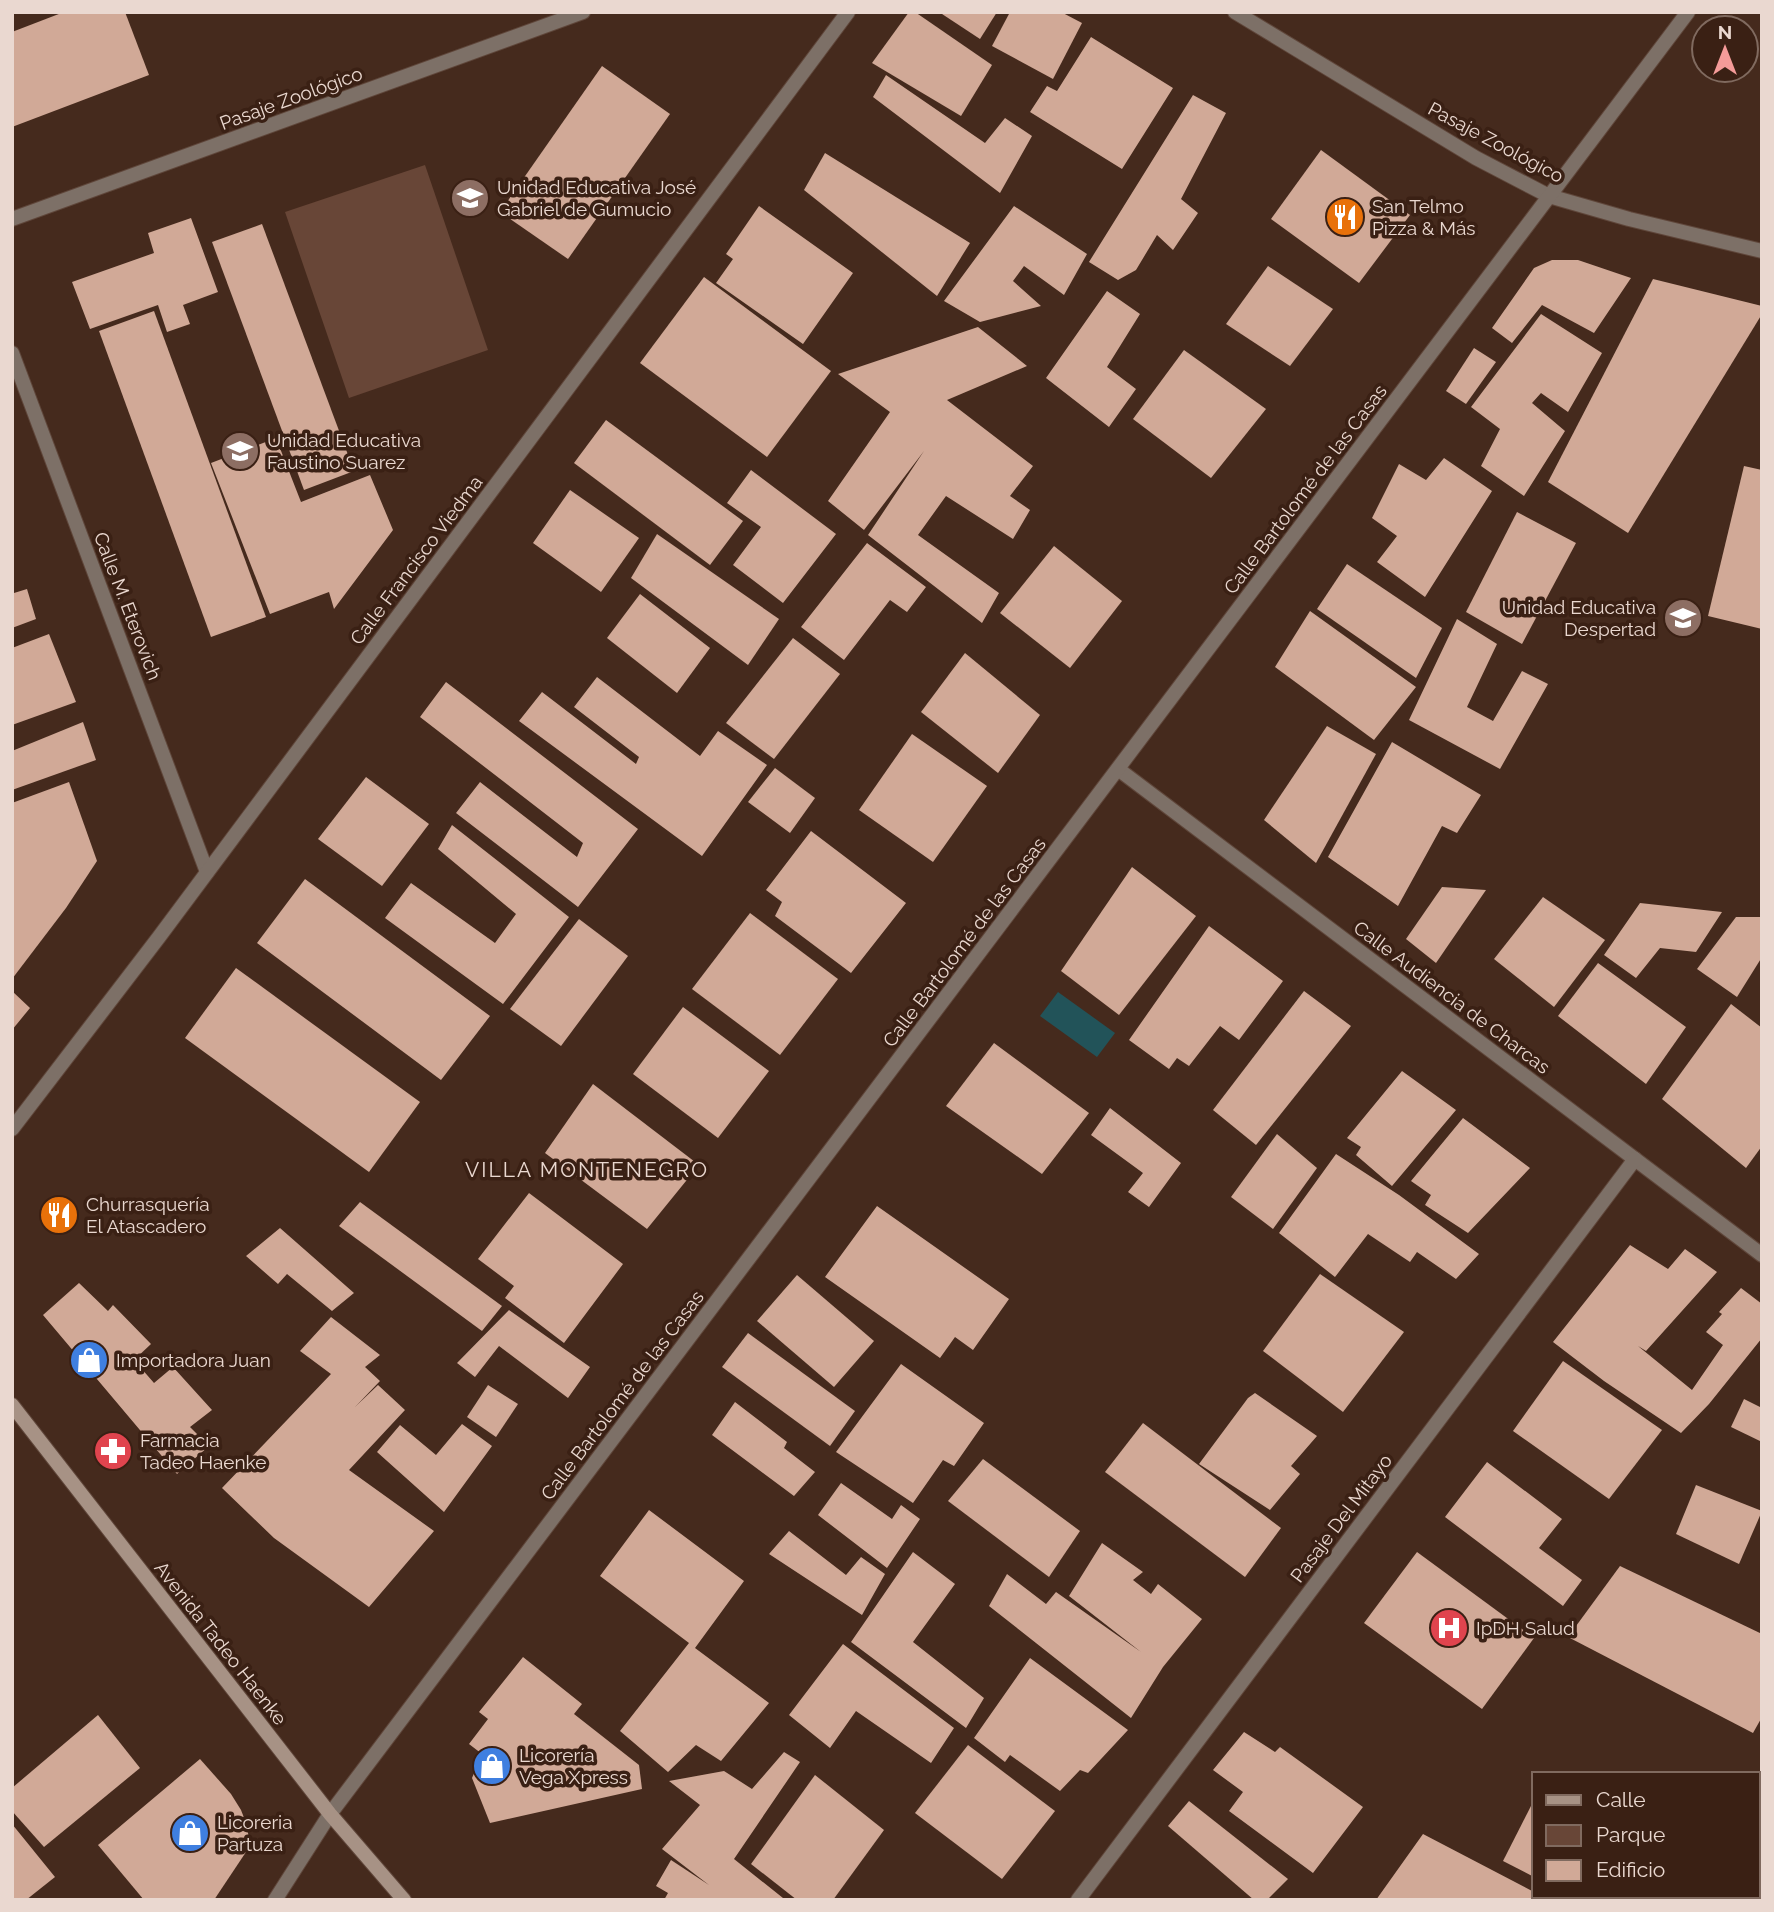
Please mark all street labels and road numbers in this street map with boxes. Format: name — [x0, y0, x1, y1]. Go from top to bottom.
street label: Pasaje Zoológico — [217, 62, 365, 134]
street label: Pasaje Zoológico — [1425, 97, 1567, 187]
street label: Calle Bartolomé de las Casas — [1219, 380, 1391, 598]
street label: Calle Francisco Viedma — [345, 471, 487, 649]
street label: Calle M. Eterovich — [90, 529, 166, 683]
street label: Calle Bartolomé de las Casas — [878, 833, 1050, 1051]
street label: Calle Audiencia de Charcas — [1350, 916, 1554, 1078]
street label: Calle Bartolomé de las Casas — [536, 1286, 708, 1504]
street label: Pasaje Del Mitayo — [1286, 1450, 1396, 1586]
street label: Avenida Tadeo Haenke — [150, 1557, 292, 1729]

